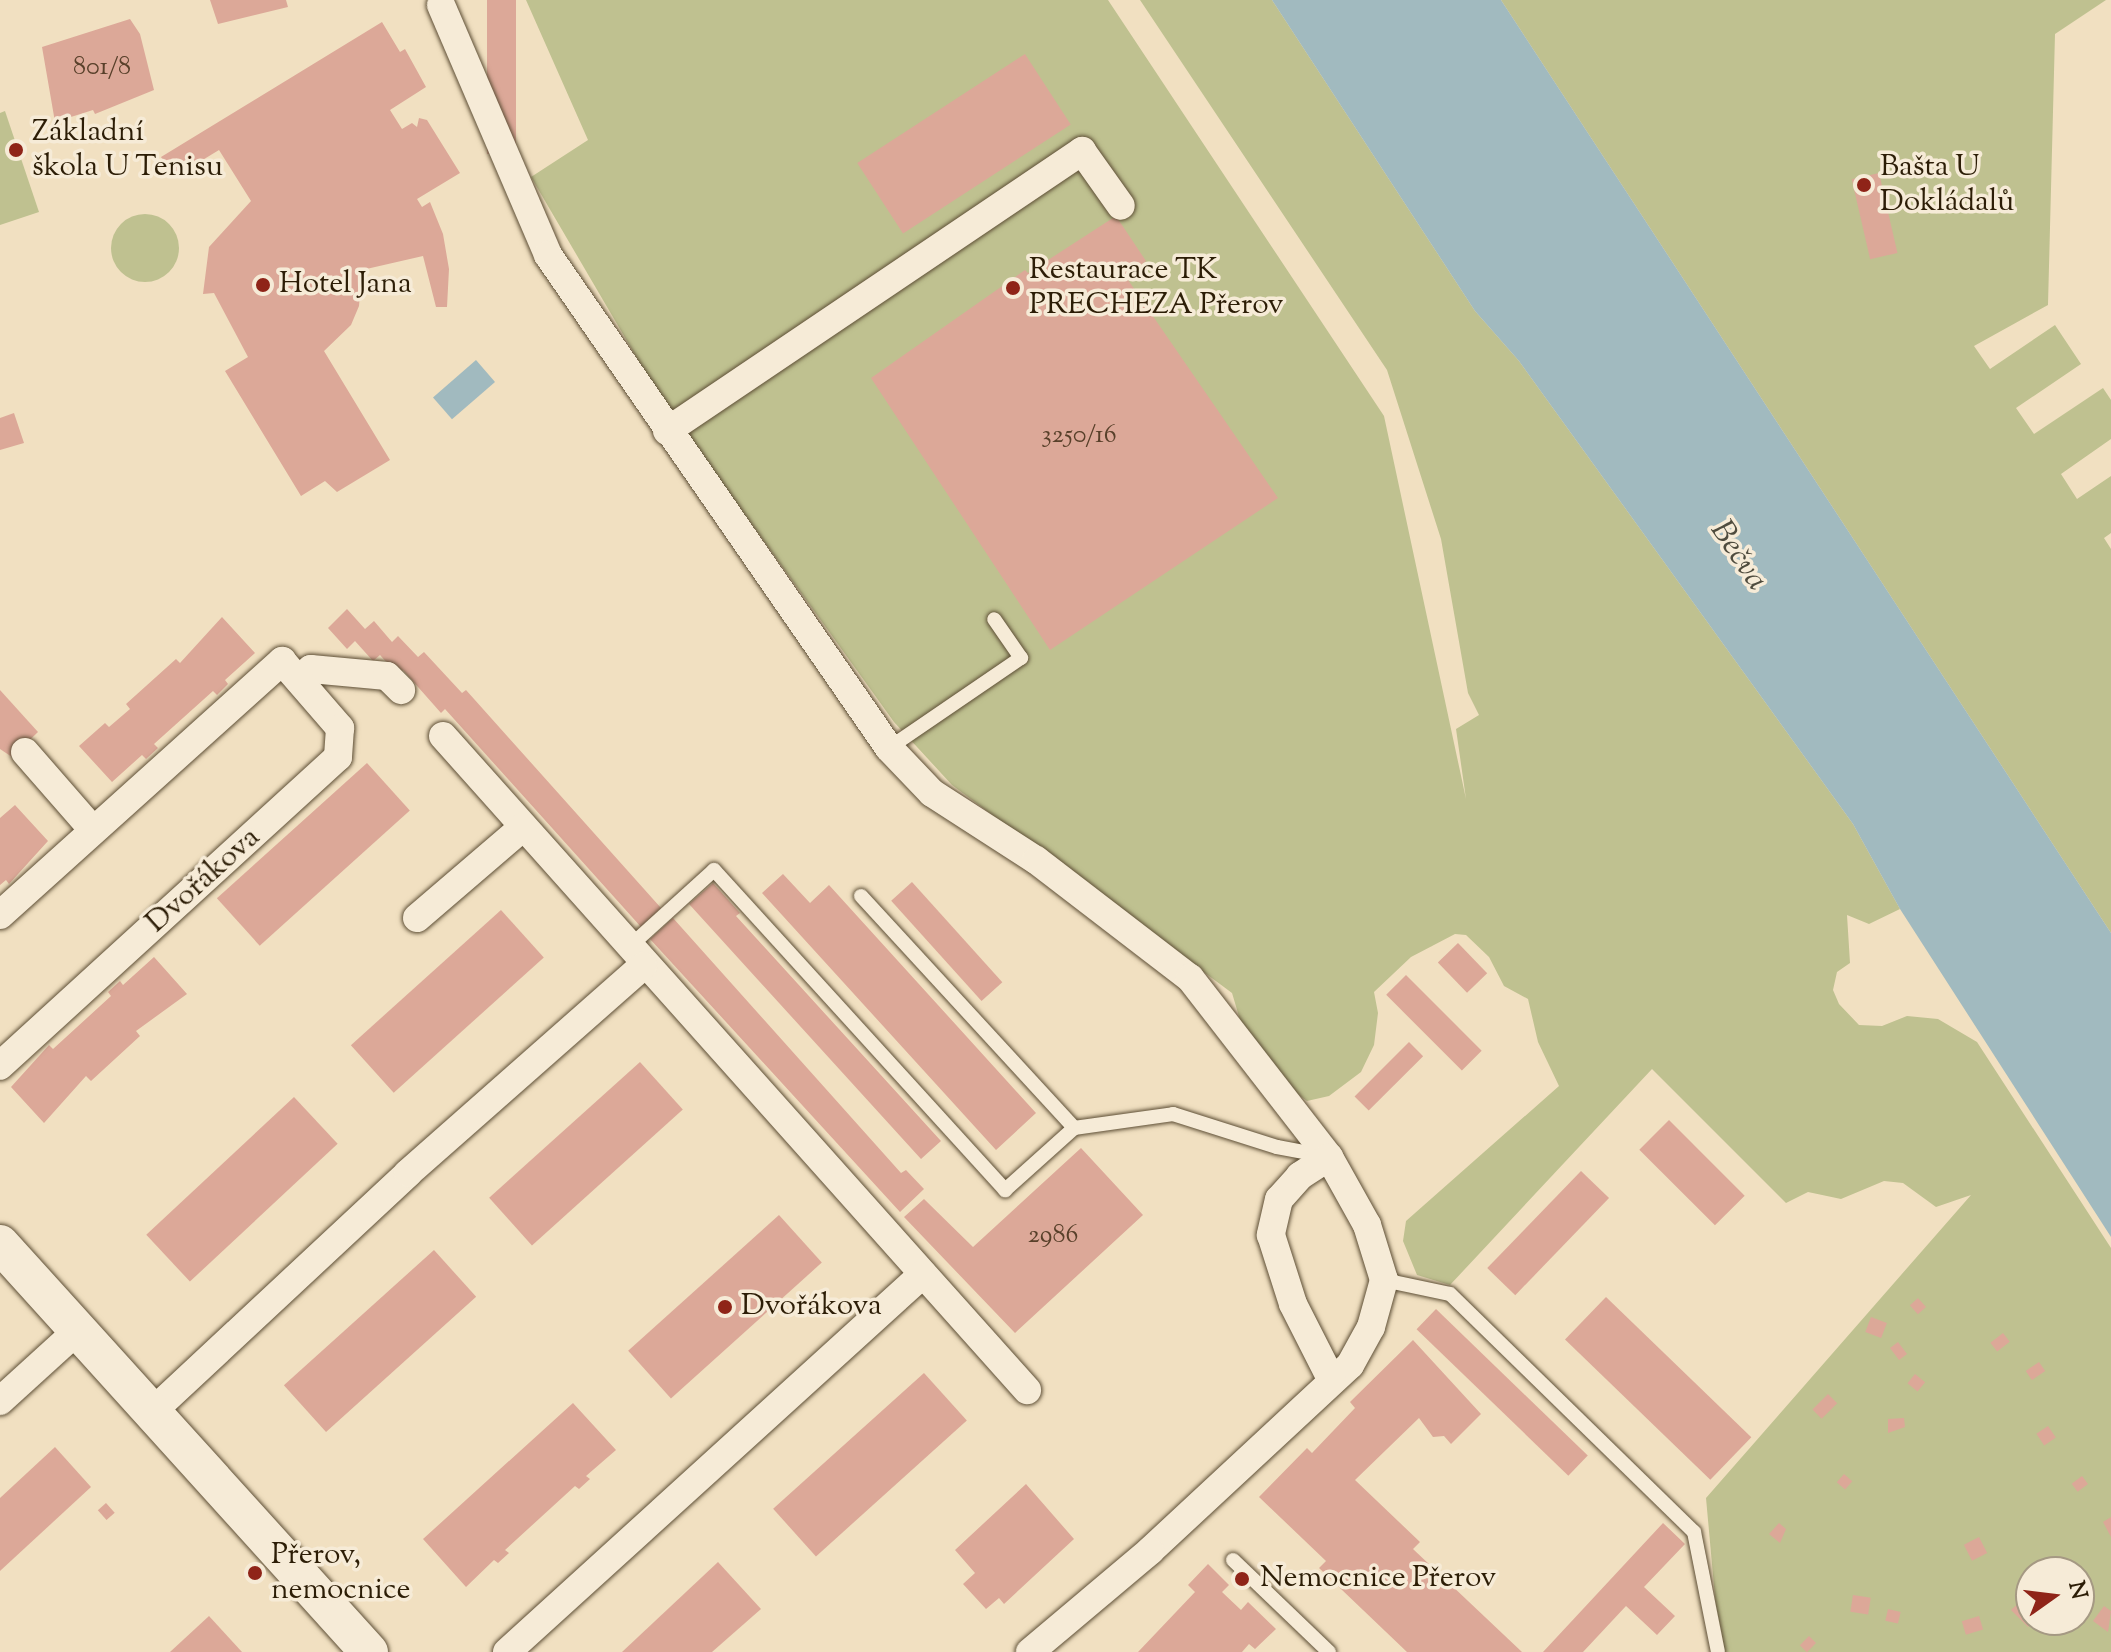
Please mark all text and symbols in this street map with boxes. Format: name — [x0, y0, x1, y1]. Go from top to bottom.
house number: 801/8 — [73, 52, 131, 84]
place label: Základní škola U Tenisu — [32, 115, 223, 186]
marker: Základní škola U Tenisu — [7, 141, 25, 159]
place label: Bašta U Dokládalů — [1880, 150, 2014, 220]
marker: Bašta U Dokládalů — [1855, 176, 1873, 194]
place label: Restaurace TK PRECHEZA Přerov — [1029, 253, 1283, 324]
place label: Hotel Jana — [279, 267, 412, 303]
marker: Hotel Jana — [254, 276, 272, 294]
marker: Restaurace TK PRECHEZA Přerov — [1004, 279, 1022, 297]
house number: 3250/16 — [1041, 420, 1117, 452]
water label: Bečva — [1701, 514, 1775, 598]
street label: Dvořákova — [140, 820, 268, 942]
house number: 2986 — [1028, 1220, 1078, 1252]
place label: Dvořákova — [741, 1289, 882, 1325]
marker: Dvořákova — [716, 1298, 734, 1316]
place label: Přerov, nemocnice — [271, 1538, 411, 1608]
north arrow — [2015, 1556, 2095, 1636]
place label: Nemocnice Přerov — [1260, 1561, 1496, 1597]
marker: Přerov, nemocnice — [246, 1564, 264, 1582]
marker: Nemocnice Přerov — [1231, 1568, 1253, 1590]
text: N — [2059, 1578, 2094, 1603]

